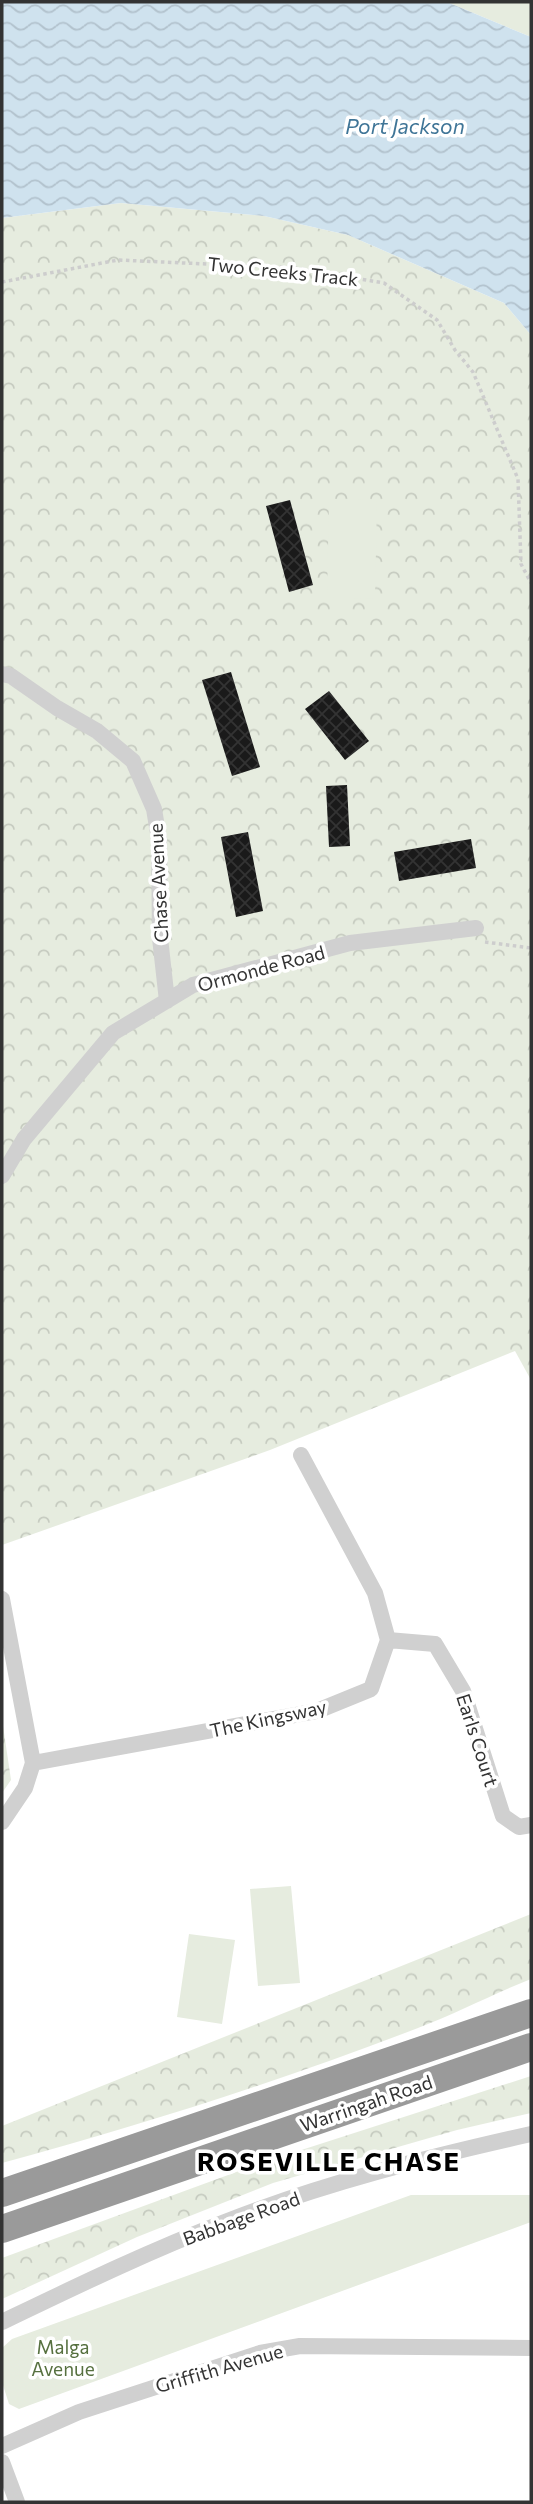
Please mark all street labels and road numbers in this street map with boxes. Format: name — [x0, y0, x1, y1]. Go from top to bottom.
street label: Two Creeks Track — [207, 252, 359, 290]
street label: Chase Avenue — [143, 823, 173, 943]
street label: Ormonde Road — [195, 940, 327, 996]
street label: Earls Court — [452, 1691, 504, 1790]
street label: The Kingsway — [208, 1694, 329, 1742]
street label: Warringah Road — [297, 2070, 435, 2136]
street label: Babbage Road — [179, 2186, 303, 2250]
street label: Griffith Avenue — [153, 2339, 285, 2397]

